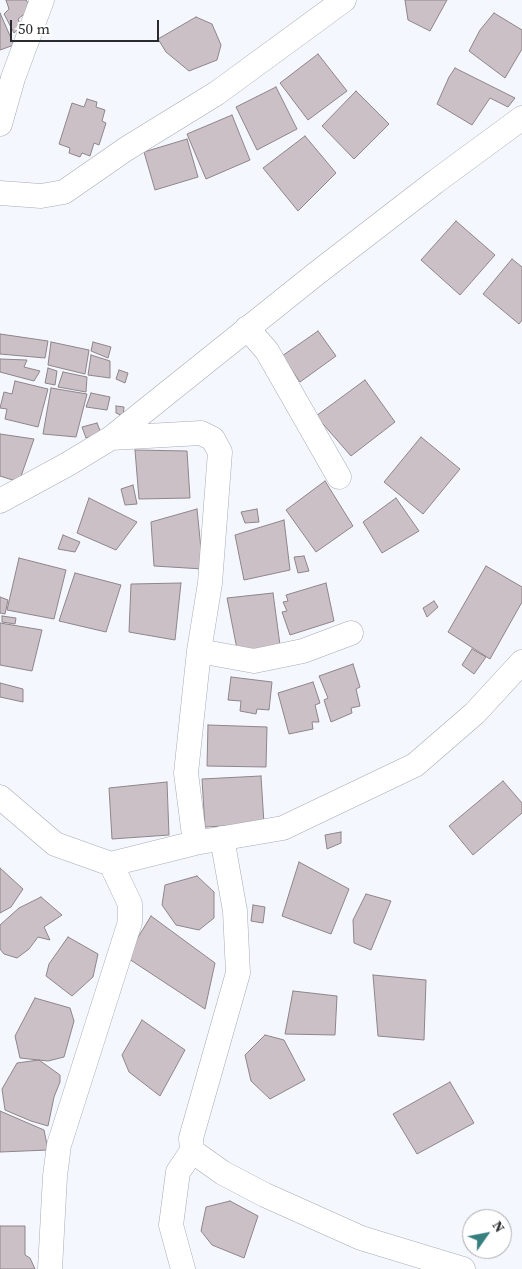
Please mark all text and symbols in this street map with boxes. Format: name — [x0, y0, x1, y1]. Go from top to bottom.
scale bar — [12, 10, 161, 42]
text: 50 m — [18, 18, 50, 39]
north arrow — [462, 1209, 512, 1259]
text: N — [488, 1217, 510, 1236]

